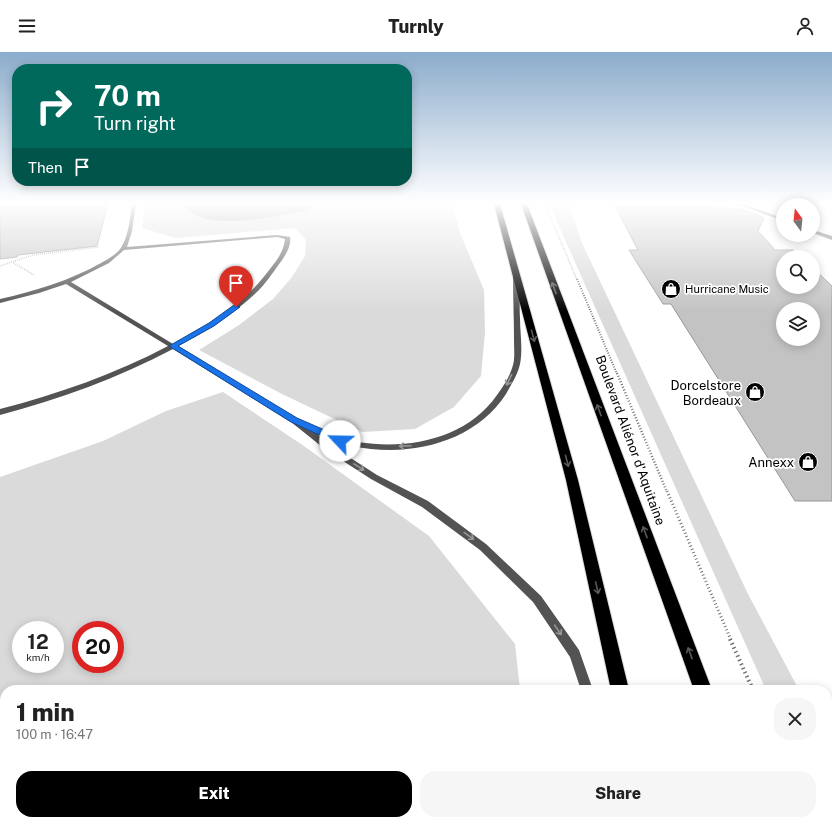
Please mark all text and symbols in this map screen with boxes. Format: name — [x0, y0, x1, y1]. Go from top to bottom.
icon: menu — [16, 15, 38, 37]
icon: person — [794, 15, 816, 37]
text: Turnly — [388, 16, 444, 37]
text: 70 m — [94, 79, 161, 112]
icon: right — [28, 80, 80, 132]
text: Turn right — [94, 113, 176, 134]
icon: arrive — [71, 156, 93, 178]
text: Then — [28, 159, 63, 176]
north arrow — [776, 198, 820, 242]
map controls — [776, 198, 820, 346]
button: search — [776, 250, 820, 294]
pin — [219, 266, 253, 307]
icon: arrive — [225, 272, 247, 294]
shop icon: Hurricane Music — [660, 278, 682, 300]
one-way arrow — [550, 282, 558, 294]
place label: Hurricane Music — [685, 283, 769, 295]
button: layers — [776, 302, 820, 346]
one-way arrow — [530, 329, 537, 342]
street label: Boulevard Aliénor d'Aquitaine — [593, 353, 668, 527]
one-way arrow — [505, 374, 512, 386]
place label: Dorcelstore Bordeaux — [671, 378, 741, 408]
shop icon: Dorcelstore Bordeaux — [744, 381, 766, 403]
one-way arrow — [595, 404, 603, 416]
position arrow — [319, 420, 361, 462]
one-way arrow — [399, 442, 412, 449]
shop icon: Annexx — [797, 451, 819, 473]
one-way arrow — [563, 454, 571, 467]
place label: Annexx — [748, 455, 794, 470]
one-way arrow — [353, 463, 364, 471]
one-way arrow — [640, 526, 648, 538]
one-way arrow — [463, 532, 474, 541]
one-way arrow — [593, 581, 601, 594]
speed limit sign: 20 — [72, 621, 124, 673]
one-way arrow — [554, 624, 562, 635]
text: 12 — [27, 630, 49, 654]
one-way arrow — [685, 648, 693, 660]
text: km/h — [26, 651, 50, 663]
text: 1 min — [16, 698, 75, 726]
button: close — [774, 698, 816, 740]
text: 100 m · 16:47 — [16, 727, 93, 742]
button: Exit — [16, 771, 412, 817]
button: Share — [420, 771, 816, 817]

